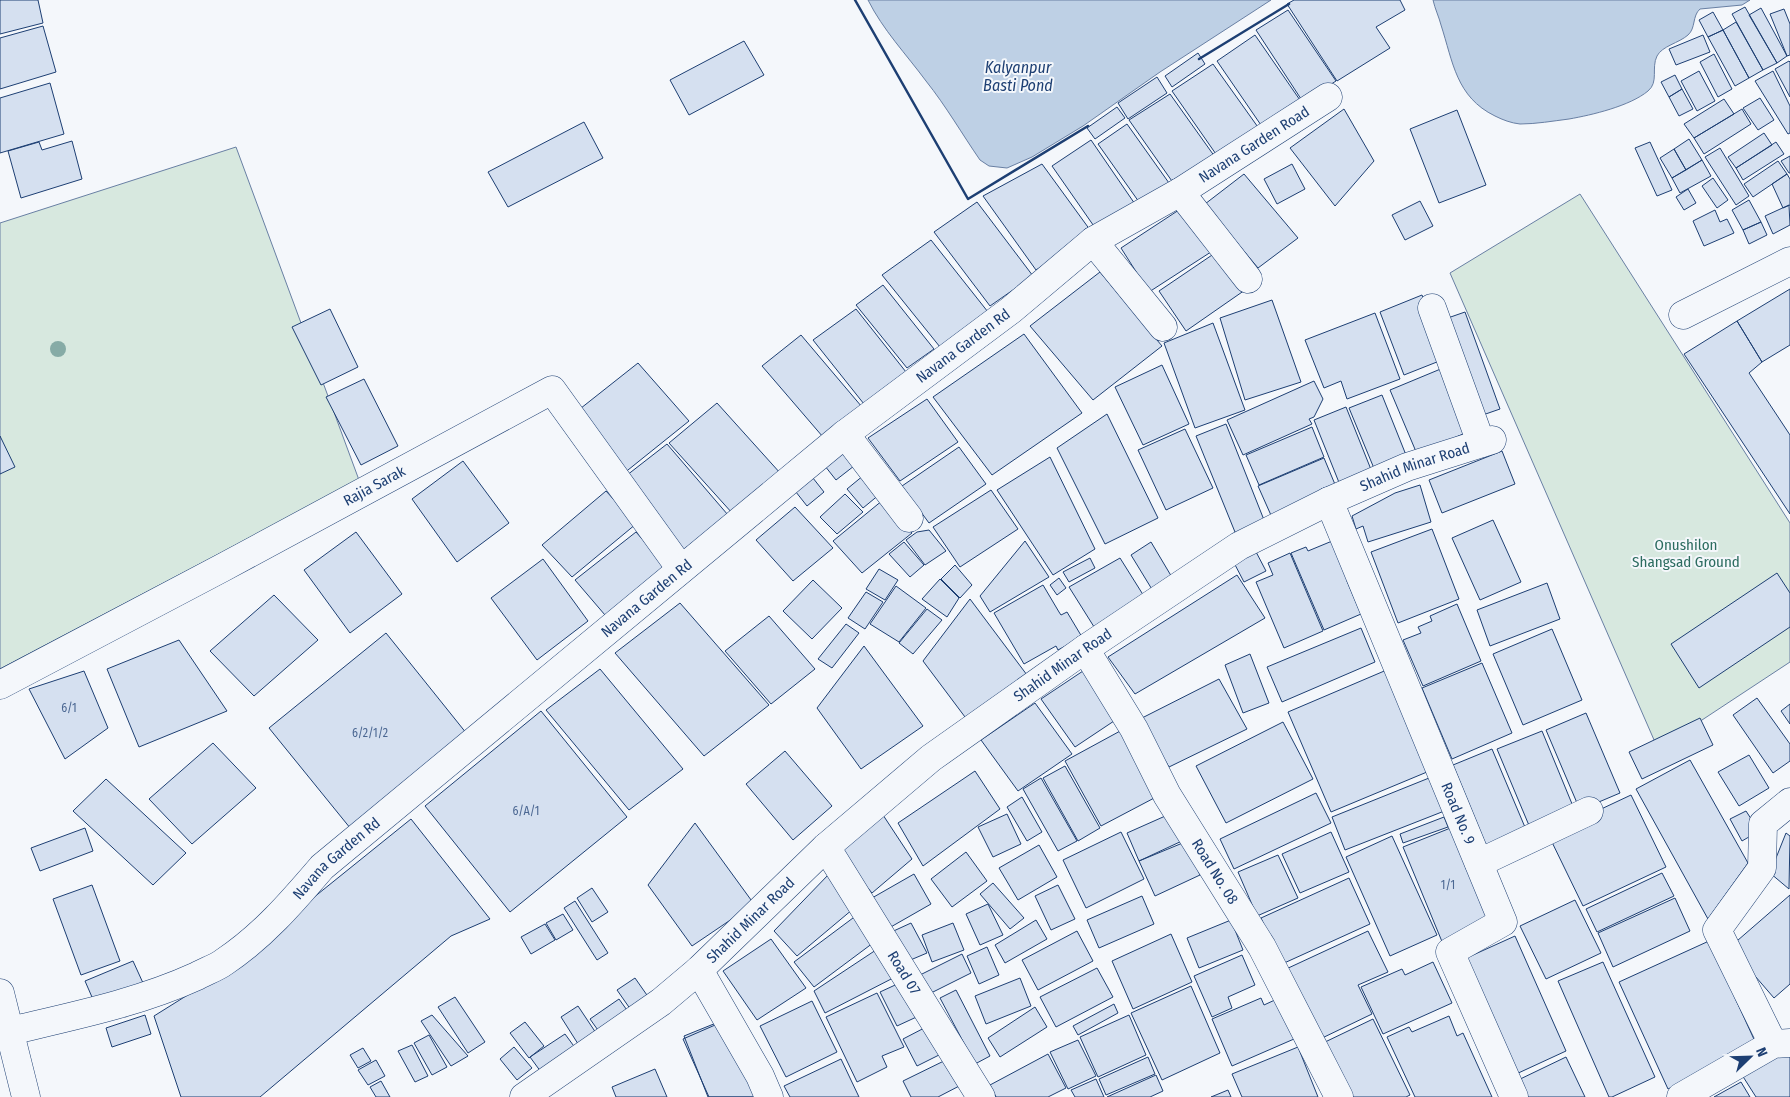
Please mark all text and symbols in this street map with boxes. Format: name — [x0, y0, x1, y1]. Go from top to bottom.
water label: Kalyanpur Basti Pond — [983, 58, 1053, 95]
street label: Navana Garden Road — [1195, 102, 1313, 187]
street label: Navana Garden Rd — [913, 305, 1014, 387]
street label: Shahid Minar Road — [1357, 439, 1472, 495]
street label: Rajia Sarak — [340, 462, 408, 510]
park label: Onushilon Shangsad Ground — [1632, 536, 1740, 571]
street label: Navana Garden Rd — [597, 555, 696, 641]
street label: Shahid Minar Road — [1010, 625, 1115, 706]
house number: 6/1 — [61, 701, 77, 715]
house number: 6/2/1/2 — [352, 726, 388, 740]
street label: Road No. 9 — [1437, 780, 1479, 847]
house number: 6/A/1 — [513, 804, 539, 818]
street label: Navana Garden Rd — [289, 814, 384, 903]
street label: Road No. 08 — [1188, 836, 1242, 908]
street label: Shahid Minar Road — [703, 874, 798, 967]
house number: 1/1 — [1441, 878, 1455, 892]
street label: Road 07 — [884, 948, 924, 998]
north arrow — [1725, 1032, 1775, 1082]
text: N — [1752, 1045, 1771, 1059]

